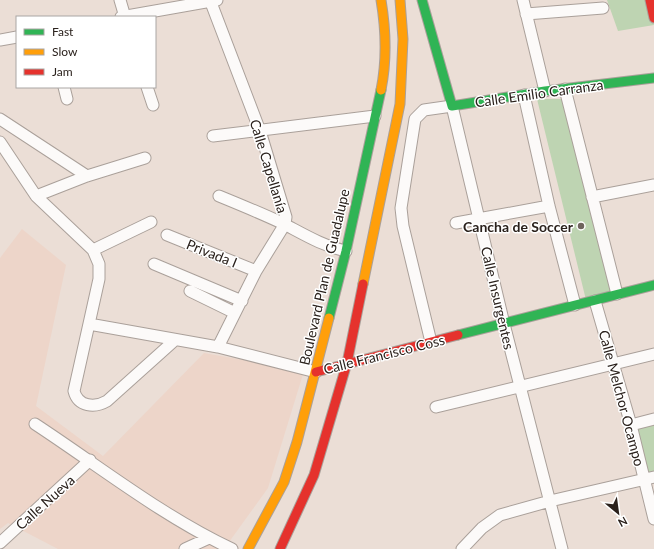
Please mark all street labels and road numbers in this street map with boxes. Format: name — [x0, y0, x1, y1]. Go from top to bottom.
street label: Calle Emilio Carranza — [474, 76, 604, 110]
street label: Calle Capellanía — [247, 117, 291, 215]
street label: Boulevard Plan de Guadalupe — [295, 187, 353, 367]
street label: Privada I — [184, 235, 240, 271]
street label: Calle Insurgentes — [478, 245, 518, 351]
street label: Calle Melchor Ocampo — [596, 328, 648, 468]
street label: Calle Francisco Coss — [322, 331, 446, 377]
street label: Calle Nueva — [12, 471, 78, 533]

